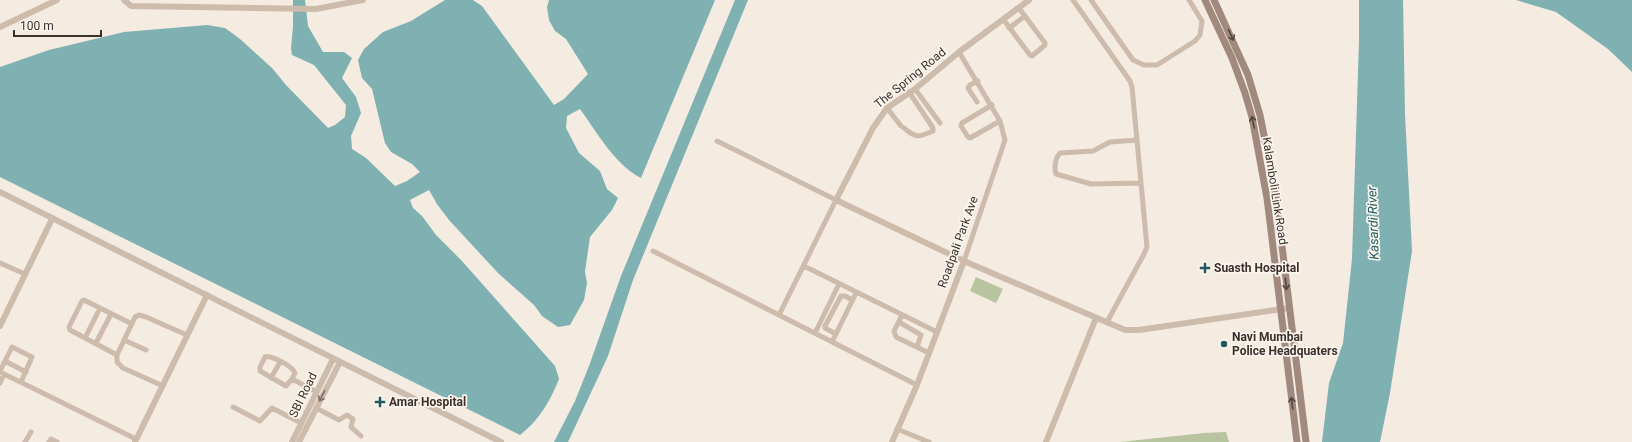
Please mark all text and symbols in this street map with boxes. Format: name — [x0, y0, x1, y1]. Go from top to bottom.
scale bar — [14, 12, 101, 38]
text: 100 m — [20, 19, 54, 33]
one-way arrow — [1228, 29, 1235, 41]
street label: The Spring Road — [871, 45, 949, 111]
one-way arrow — [1248, 116, 1256, 129]
street label: Kalamboli Link Road — [1260, 136, 1290, 246]
water label: Kasardi River — [1364, 185, 1382, 260]
street label: Roadpali Park Ave — [935, 194, 981, 290]
place label: Suasth Hospital — [1214, 261, 1299, 275]
marker: Suasth Hospital — [1199, 262, 1211, 274]
one-way arrow — [1282, 277, 1290, 290]
place label: Navi Mumbai Police Headquaters — [1232, 330, 1338, 358]
marker: Navi Mumbai Police Headquaters — [1219, 339, 1229, 349]
street label: SBI Road — [286, 370, 320, 420]
one-way arrow — [318, 390, 325, 402]
place label: Amar Hospital — [389, 395, 466, 409]
marker: Amar Hospital — [374, 396, 386, 408]
one-way arrow — [1288, 397, 1296, 410]

